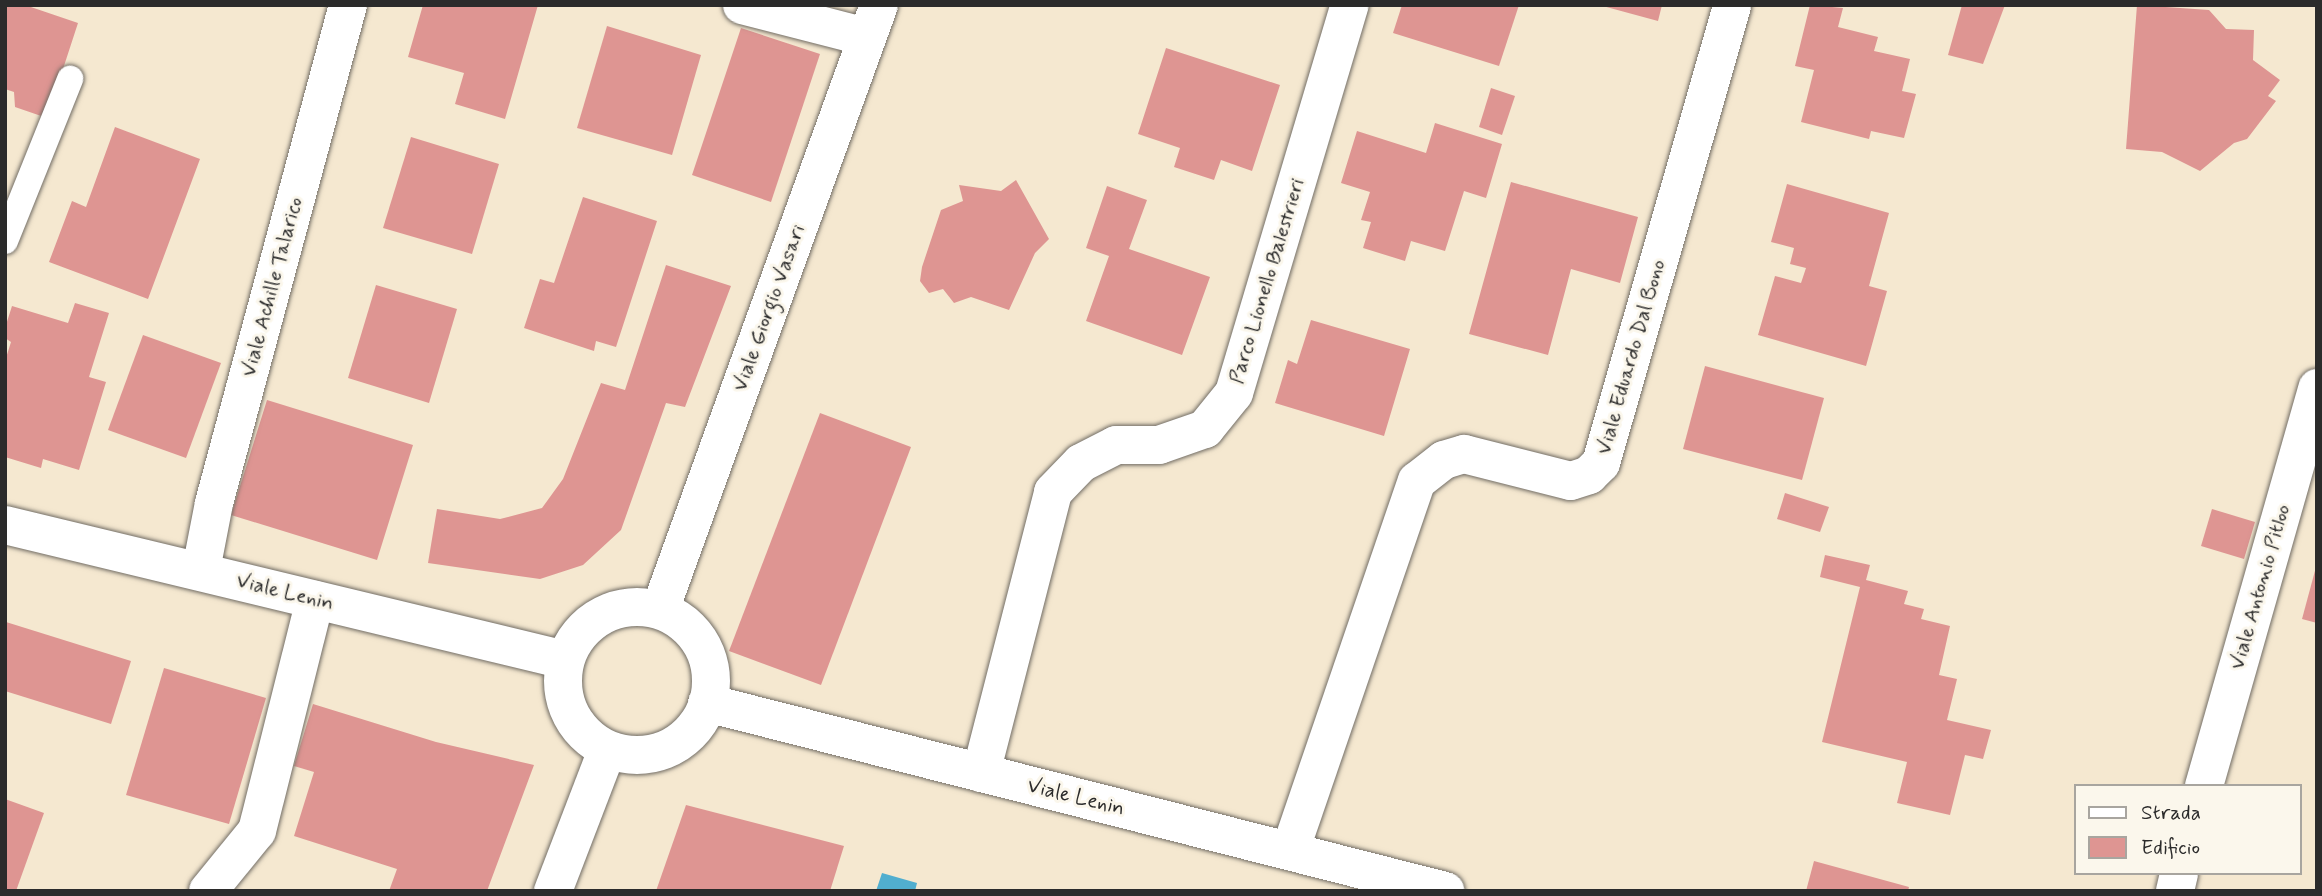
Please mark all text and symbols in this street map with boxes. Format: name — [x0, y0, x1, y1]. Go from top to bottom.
street label: Parco Lionello Balestrieri — [1223, 174, 1311, 388]
street label: Viale Achille Talarico — [236, 196, 308, 378]
street label: Viale Giorgio Vasari — [728, 223, 810, 393]
street label: Viale Eduardo Dal Bono — [1591, 256, 1671, 458]
street label: Viale Antonio Pitloo — [2225, 502, 2295, 672]
street label: Viale Lenin — [231, 567, 339, 617]
street label: Viale Lenin — [1022, 772, 1130, 822]
legend — [2074, 784, 2301, 875]
text: Strada — [2141, 799, 2201, 827]
text: Edificio — [2141, 834, 2200, 862]

